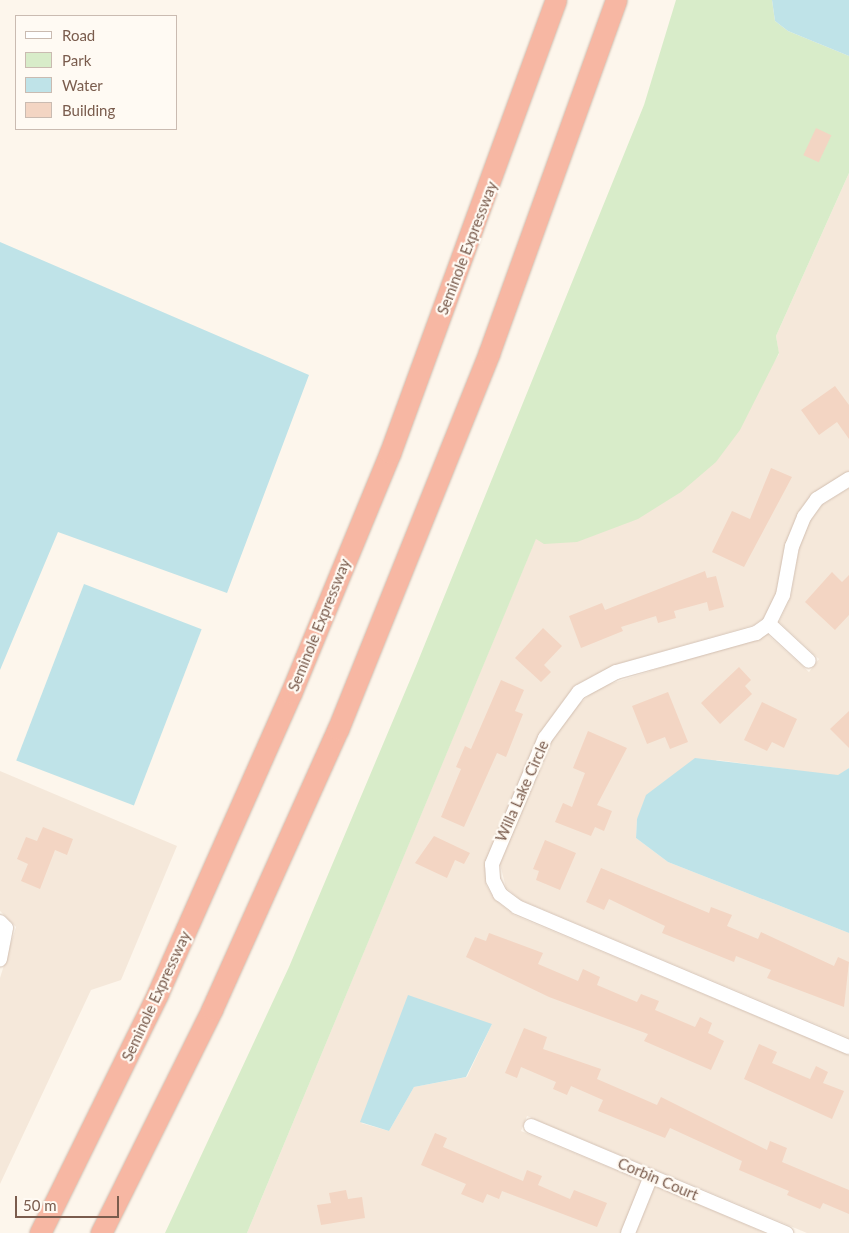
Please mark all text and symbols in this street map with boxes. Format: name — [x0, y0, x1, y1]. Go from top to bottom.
legend — [15, 15, 178, 130]
text: Road — [62, 26, 95, 44]
text: Park — [62, 51, 91, 69]
text: Water — [62, 76, 103, 94]
text: Building — [62, 101, 115, 119]
street label: Seminole Expressway — [433, 179, 501, 317]
street label: Seminole Expressway — [284, 556, 354, 694]
street label: Willa Lake Circle — [492, 738, 552, 844]
street label: Seminole Expressway — [118, 928, 194, 1064]
street label: Corbin Court — [615, 1154, 701, 1204]
scale bar — [18, 1186, 121, 1218]
text: 50 m — [23, 1196, 57, 1214]

